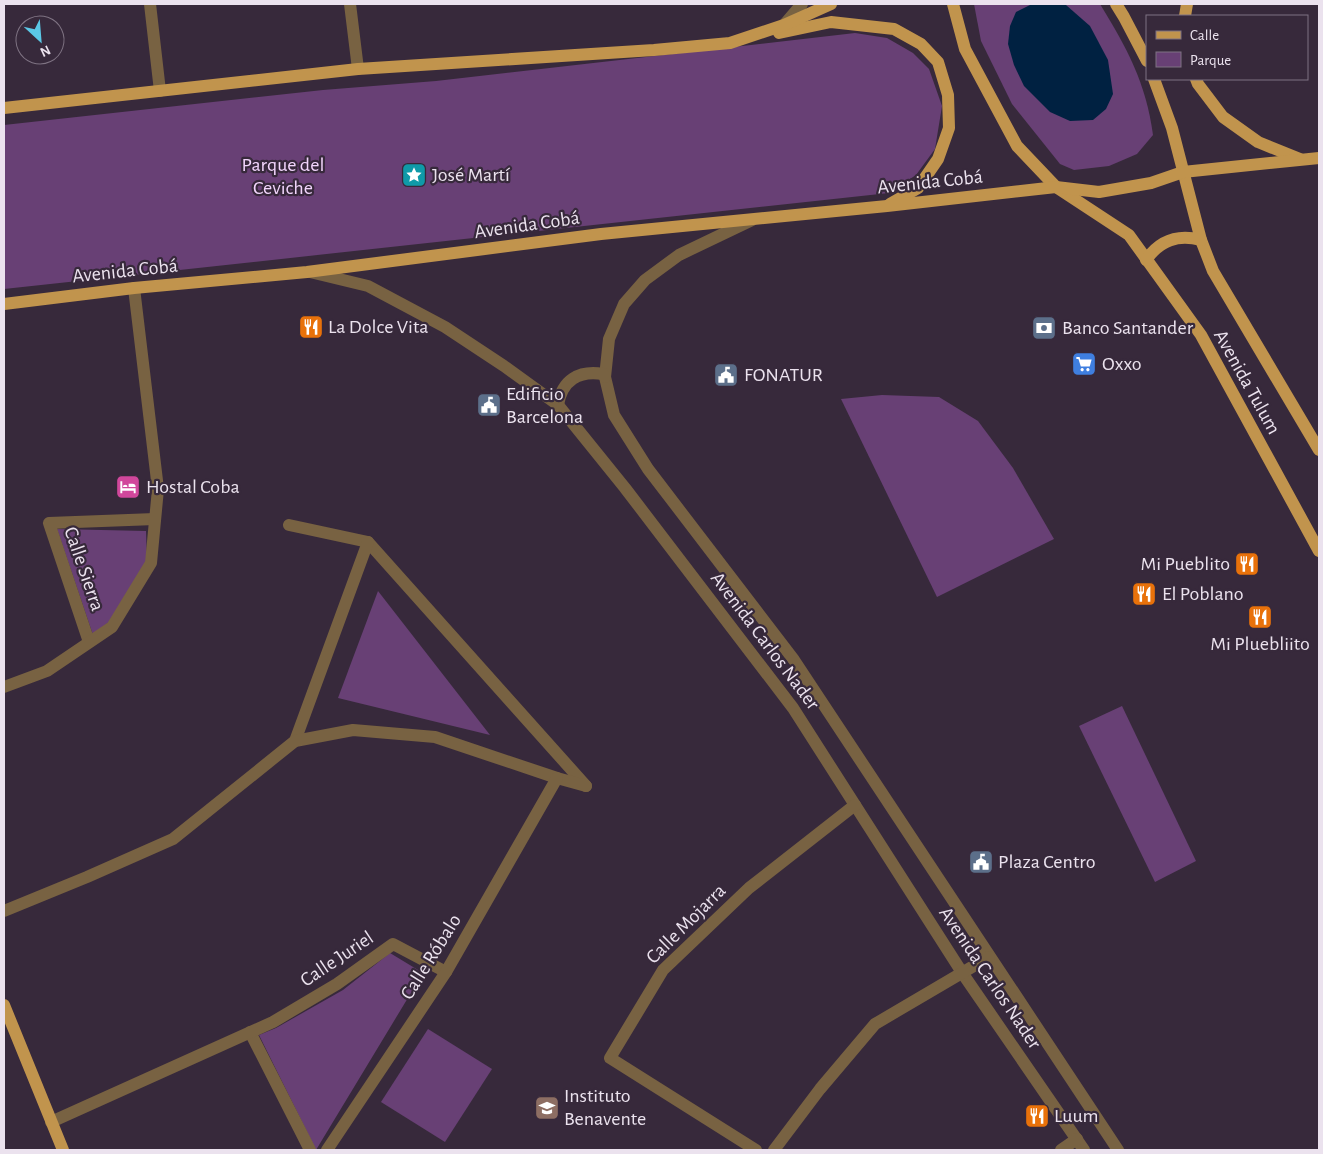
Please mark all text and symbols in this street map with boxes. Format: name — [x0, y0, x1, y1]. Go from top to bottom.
north arrow — [15, 15, 65, 65]
legend — [1146, 15, 1308, 80]
text: Calle — [1190, 28, 1219, 43]
text: N — [38, 42, 53, 59]
text: Parque — [1190, 53, 1231, 68]
park label: Parque del Ceviche — [242, 155, 324, 198]
place icon: José Martí — [401, 162, 427, 188]
place label: José Martí — [432, 165, 510, 185]
street label: Avenida Cobá — [876, 167, 984, 197]
street label: Avenida Cobá — [473, 208, 581, 242]
street label: Avenida Cobá — [71, 256, 179, 286]
restaurant icon: La Dolce Vita — [298, 314, 324, 340]
bank icon: Banco Santander — [1031, 315, 1057, 341]
place label: La Dolce Vita — [328, 317, 429, 337]
place label: Banco Santander — [1062, 318, 1194, 338]
street label: Avenida Tulum — [1210, 326, 1284, 438]
supermarket icon: Oxxo — [1071, 351, 1097, 377]
place label: Oxxo — [1102, 354, 1142, 374]
public building icon: FONATUR — [713, 362, 739, 388]
place label: FONATUR — [744, 365, 823, 385]
place label: Edificio Barcelona — [506, 384, 583, 427]
public building icon: Edificio Barcelona — [476, 392, 502, 418]
hotel icon: Hostal Coba — [115, 474, 141, 500]
place label: Hostal Coba — [146, 477, 240, 497]
street label: Calle Sierra — [60, 524, 108, 614]
restaurant icon: Mi Pueblito — [1234, 551, 1260, 577]
place label: Mi Pueblito — [1141, 554, 1230, 574]
street label: Avenida Carlos Nader — [707, 568, 823, 714]
restaurant icon: El Poblano — [1131, 581, 1157, 607]
place label: El Poblano — [1162, 584, 1244, 604]
restaurant icon: Mi Pluebliito — [1247, 604, 1273, 630]
place label: Mi Pluebliito — [1210, 634, 1310, 654]
public building icon: Plaza Centro — [968, 849, 994, 875]
place label: Plaza Centro — [998, 852, 1096, 872]
street label: Calle Mojarra — [642, 880, 730, 968]
street label: Avenida Carlos Nader — [935, 903, 1045, 1053]
street label: Calle Róbalo — [397, 911, 465, 1003]
street label: Calle Juriel — [297, 927, 377, 991]
place label: Instituto Benavente — [564, 1086, 646, 1129]
school or university icon: Instituto Benavente — [534, 1095, 560, 1121]
restaurant icon: Luum — [1024, 1103, 1050, 1129]
place label: Luum — [1054, 1106, 1099, 1126]

